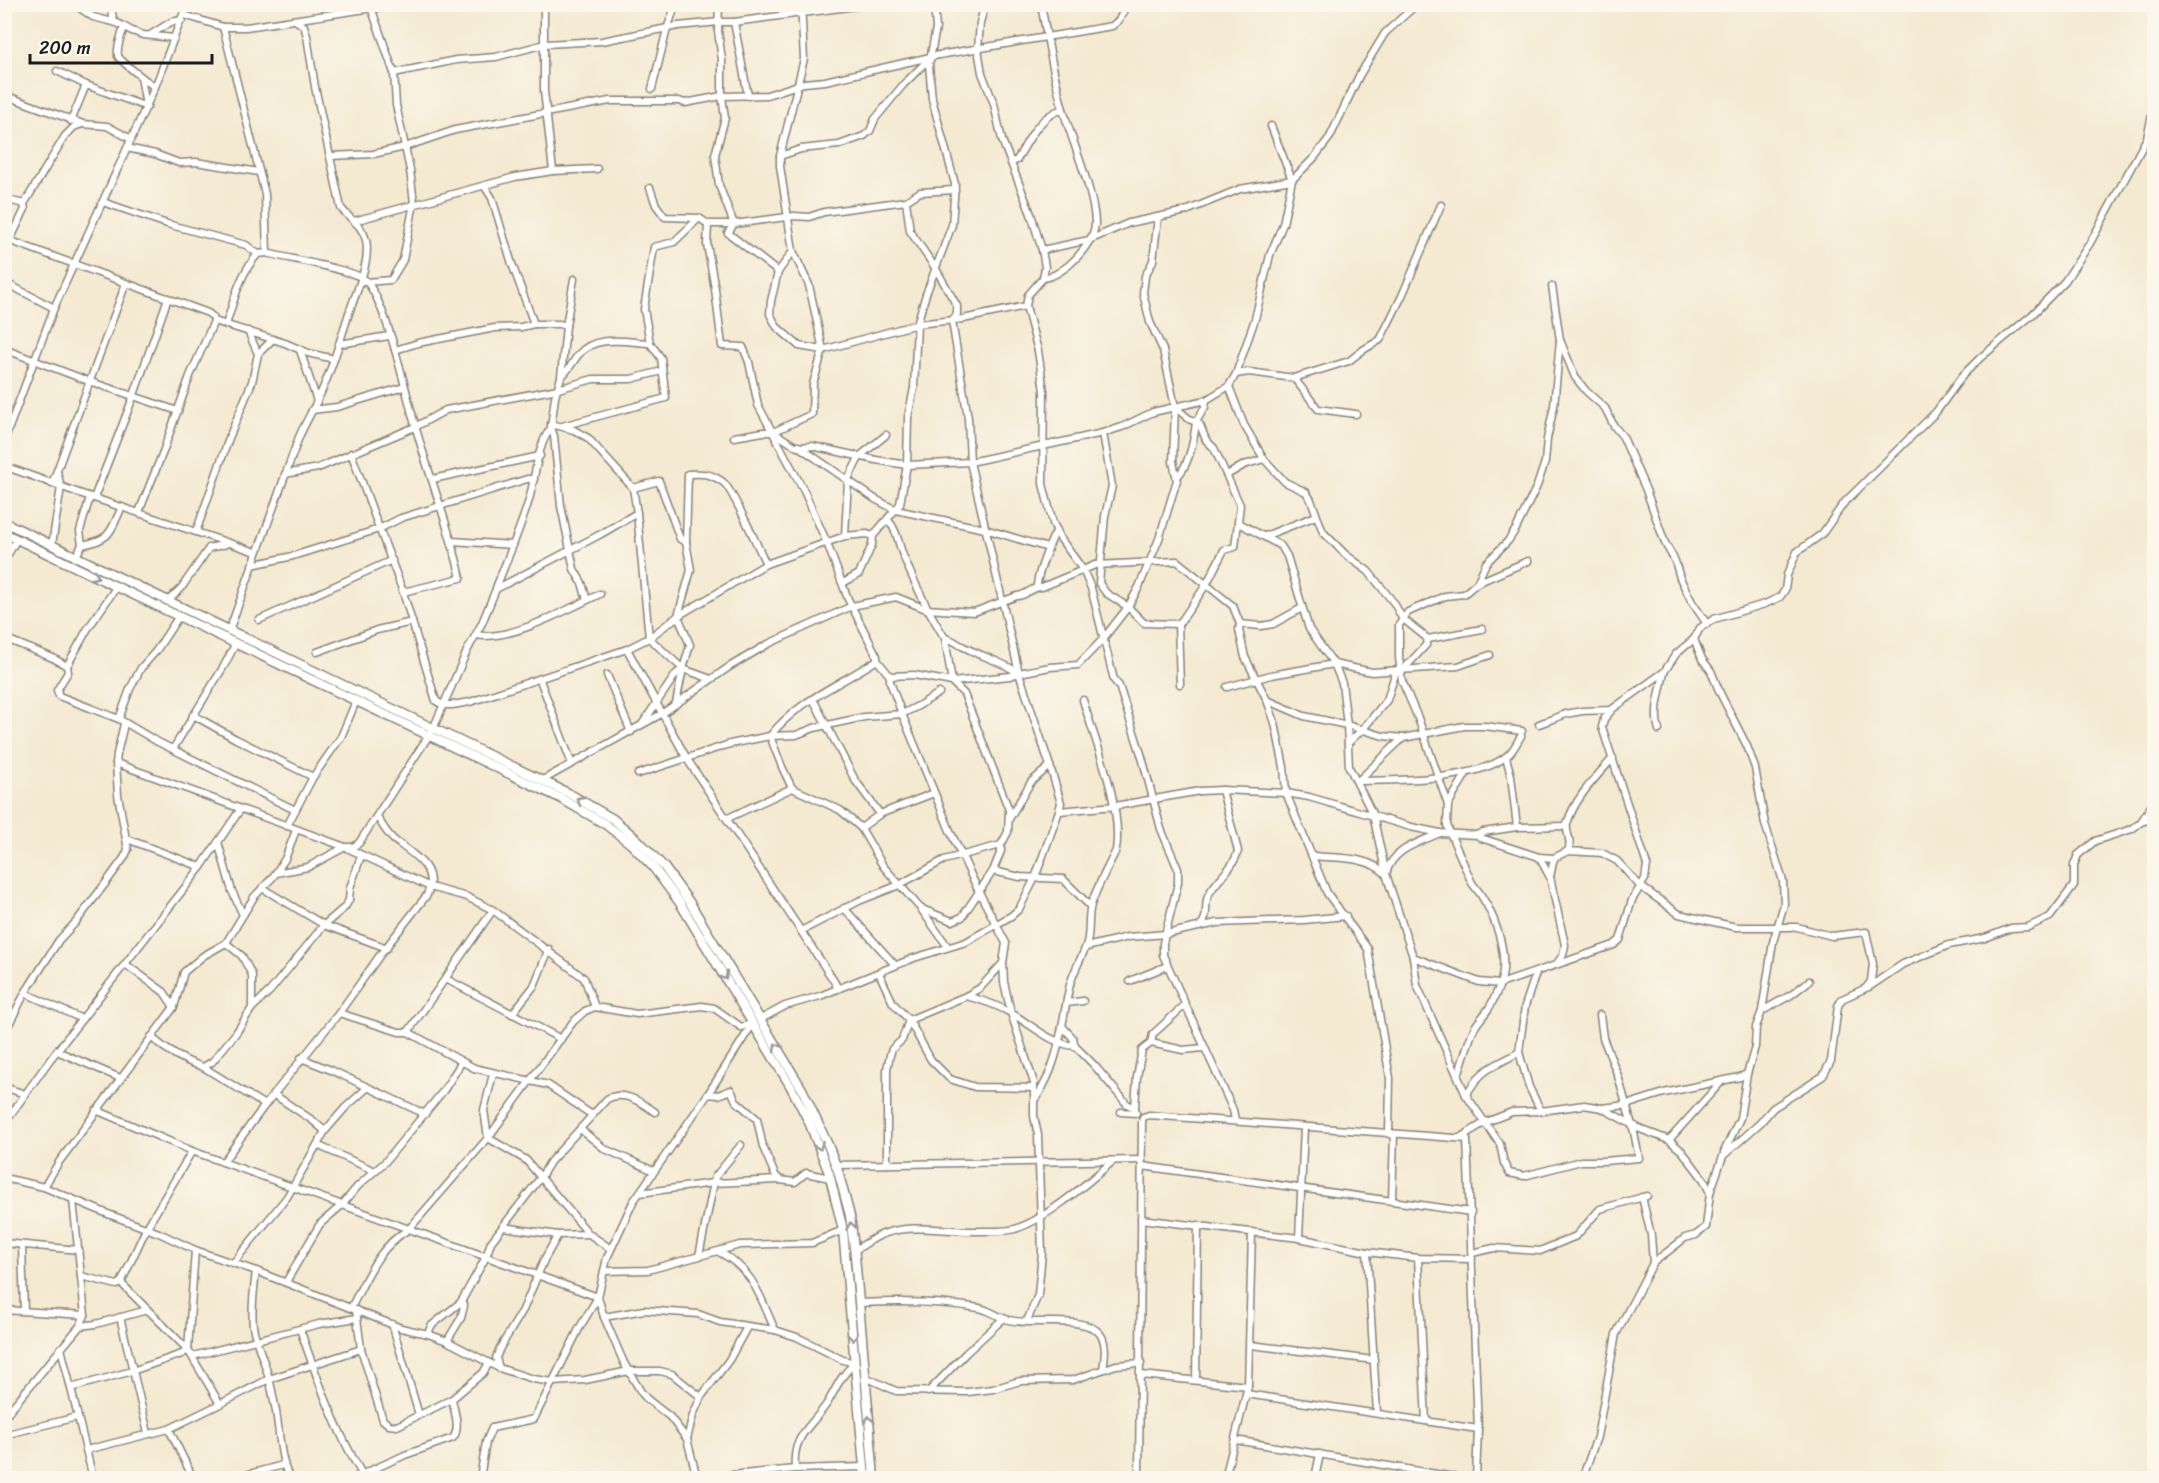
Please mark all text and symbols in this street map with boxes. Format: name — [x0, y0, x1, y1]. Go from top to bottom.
scale bar — [30, 27, 212, 65]
text: 200 m — [39, 32, 91, 64]
one-way arrow — [89, 568, 100, 580]
one-way arrow — [576, 796, 587, 807]
one-way arrow — [717, 970, 728, 980]
one-way arrow — [773, 1043, 785, 1053]
one-way arrow — [812, 1140, 824, 1151]
one-way arrow — [845, 1221, 858, 1231]
one-way arrow — [846, 1333, 859, 1342]
one-way arrow — [863, 1416, 876, 1425]

